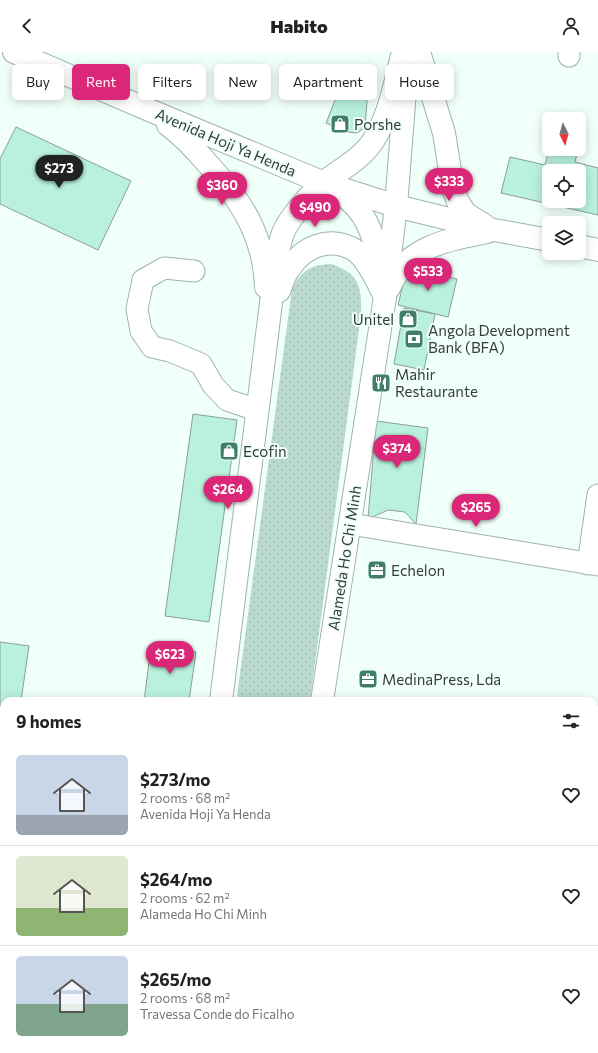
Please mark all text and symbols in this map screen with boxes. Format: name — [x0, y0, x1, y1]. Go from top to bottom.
icon: back — [16, 15, 38, 37]
text: Habito — [270, 15, 328, 37]
icon: person — [560, 15, 582, 37]
chip: Buy — [12, 64, 64, 100]
chip: Rent — [72, 64, 130, 100]
chip: Filters — [138, 64, 206, 100]
chip: New — [214, 64, 271, 100]
chip: Apartment — [279, 64, 377, 100]
chip: House — [385, 64, 454, 100]
street label: Avenida Hoji Ya Henda — [153, 104, 299, 180]
north arrow — [542, 112, 586, 156]
map controls — [542, 112, 586, 260]
shop icon: Porshe — [329, 113, 351, 135]
place label: Porshe — [354, 115, 401, 133]
pin: $273 — [35, 155, 83, 189]
text: $273 — [44, 160, 74, 176]
button: locate — [542, 164, 586, 208]
pin: $333 — [425, 168, 473, 202]
pin: $360 — [198, 172, 246, 206]
text: $333 — [434, 173, 464, 189]
text: $360 — [206, 177, 238, 193]
pin: $490 — [291, 194, 339, 228]
text: $490 — [299, 199, 331, 215]
button: layers — [542, 216, 586, 260]
pin: $533 — [404, 258, 452, 292]
text: $533 — [413, 263, 443, 279]
shop icon: Unitel — [397, 308, 419, 330]
place label: Unitel — [353, 310, 394, 328]
place label: Angola Development Bank (BFA) — [428, 321, 570, 356]
bank icon: Angola Development Bank (BFA) — [403, 328, 425, 350]
place label: Mahir Restaurante — [395, 365, 478, 400]
restaurant icon: Mahir Restaurante — [370, 372, 392, 394]
pin: $374 — [373, 435, 421, 469]
shop icon: Ecofin — [218, 440, 240, 462]
text: $374 — [382, 440, 412, 456]
place label: Ecofin — [243, 442, 287, 460]
pin: $264 — [204, 476, 252, 510]
text: $264 — [213, 481, 243, 497]
street label: Alameda Ho Chi Minh — [324, 484, 364, 632]
pin: $265 — [452, 494, 500, 528]
text: $265 — [461, 499, 491, 515]
office icon: Echelon — [366, 559, 388, 581]
place label: Echelon — [391, 561, 445, 579]
pin: $623 — [146, 641, 194, 675]
text: $623 — [155, 646, 185, 662]
office icon: MedinaPress, Lda — [357, 668, 379, 690]
place label: MedinaPress, Lda — [382, 670, 501, 688]
icon: filters — [560, 710, 582, 732]
text: 9 homes — [16, 711, 81, 732]
text: $273/mo — [140, 769, 210, 790]
icon: home — [48, 771, 96, 819]
icon: heart — [560, 784, 582, 806]
text: 2 rooms · 68 m² — [140, 790, 230, 806]
text: Avenida Hoji Ya Henda — [140, 806, 271, 822]
text: $264/mo — [140, 869, 212, 890]
icon: home — [48, 872, 96, 920]
icon: heart — [560, 885, 582, 907]
text: 2 rooms · 62 m² — [140, 890, 230, 906]
text: Alameda Ho Chi Minh — [140, 906, 267, 922]
text: $265/mo — [140, 969, 212, 990]
icon: home — [48, 972, 96, 1020]
icon: heart — [560, 985, 582, 1007]
text: 2 rooms · 68 m² — [140, 990, 230, 1006]
text: Travessa Conde do Ficalho — [140, 1006, 295, 1022]

